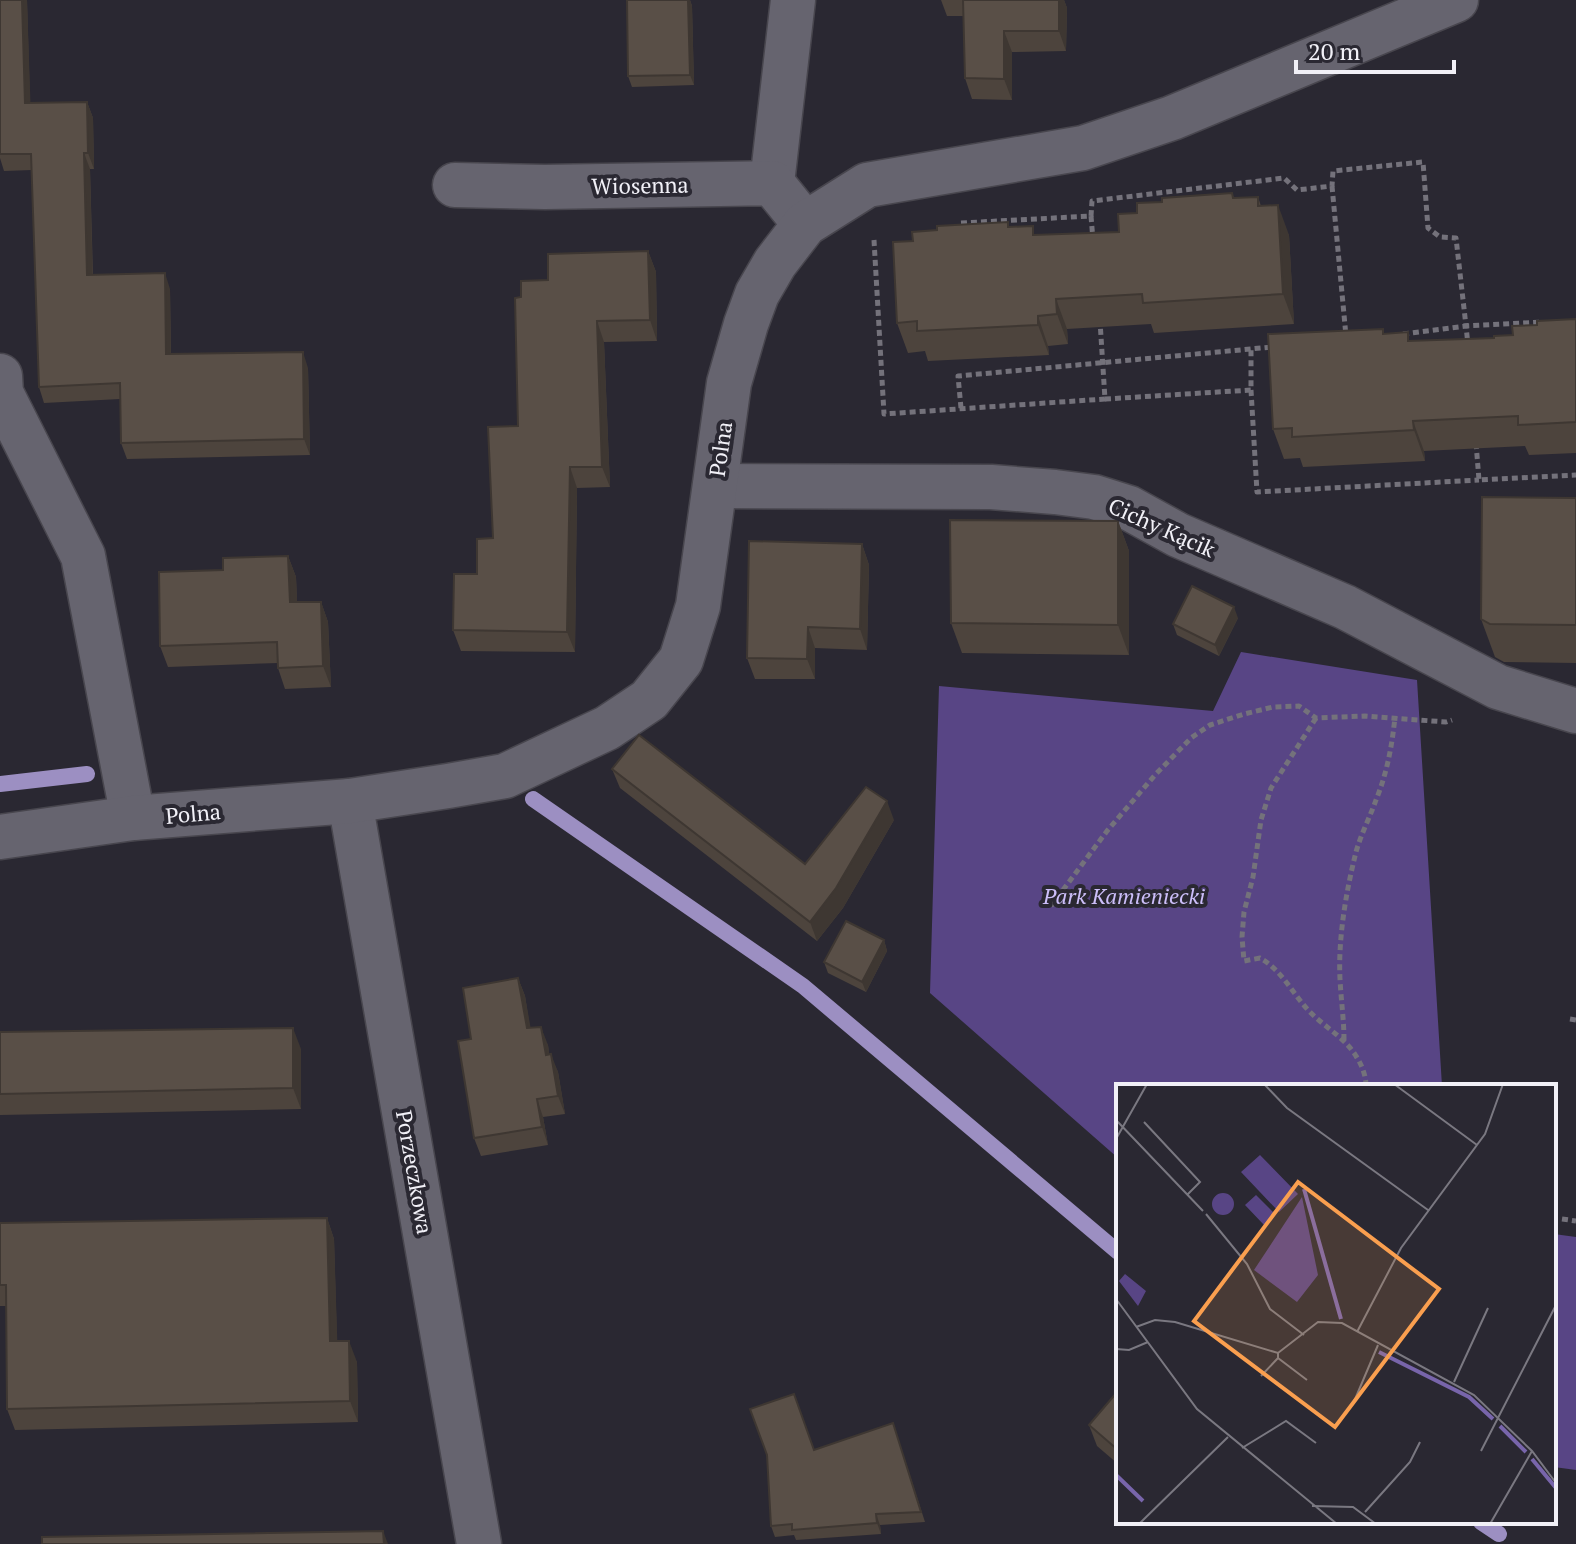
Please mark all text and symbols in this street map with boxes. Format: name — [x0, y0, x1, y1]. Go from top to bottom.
scale bar — [1296, 24, 1454, 74]
text: 20 m — [1308, 35, 1360, 67]
street label: Wiosenna — [591, 170, 689, 200]
street label: Polna — [702, 420, 738, 478]
street label: Cichy Kącik — [1104, 491, 1221, 564]
street label: Polna — [164, 796, 222, 830]
park label: Park Kamieniecki — [1042, 881, 1205, 910]
inset map — [1116, 1084, 1556, 1524]
street label: Porzeczkowa — [390, 1108, 440, 1236]

